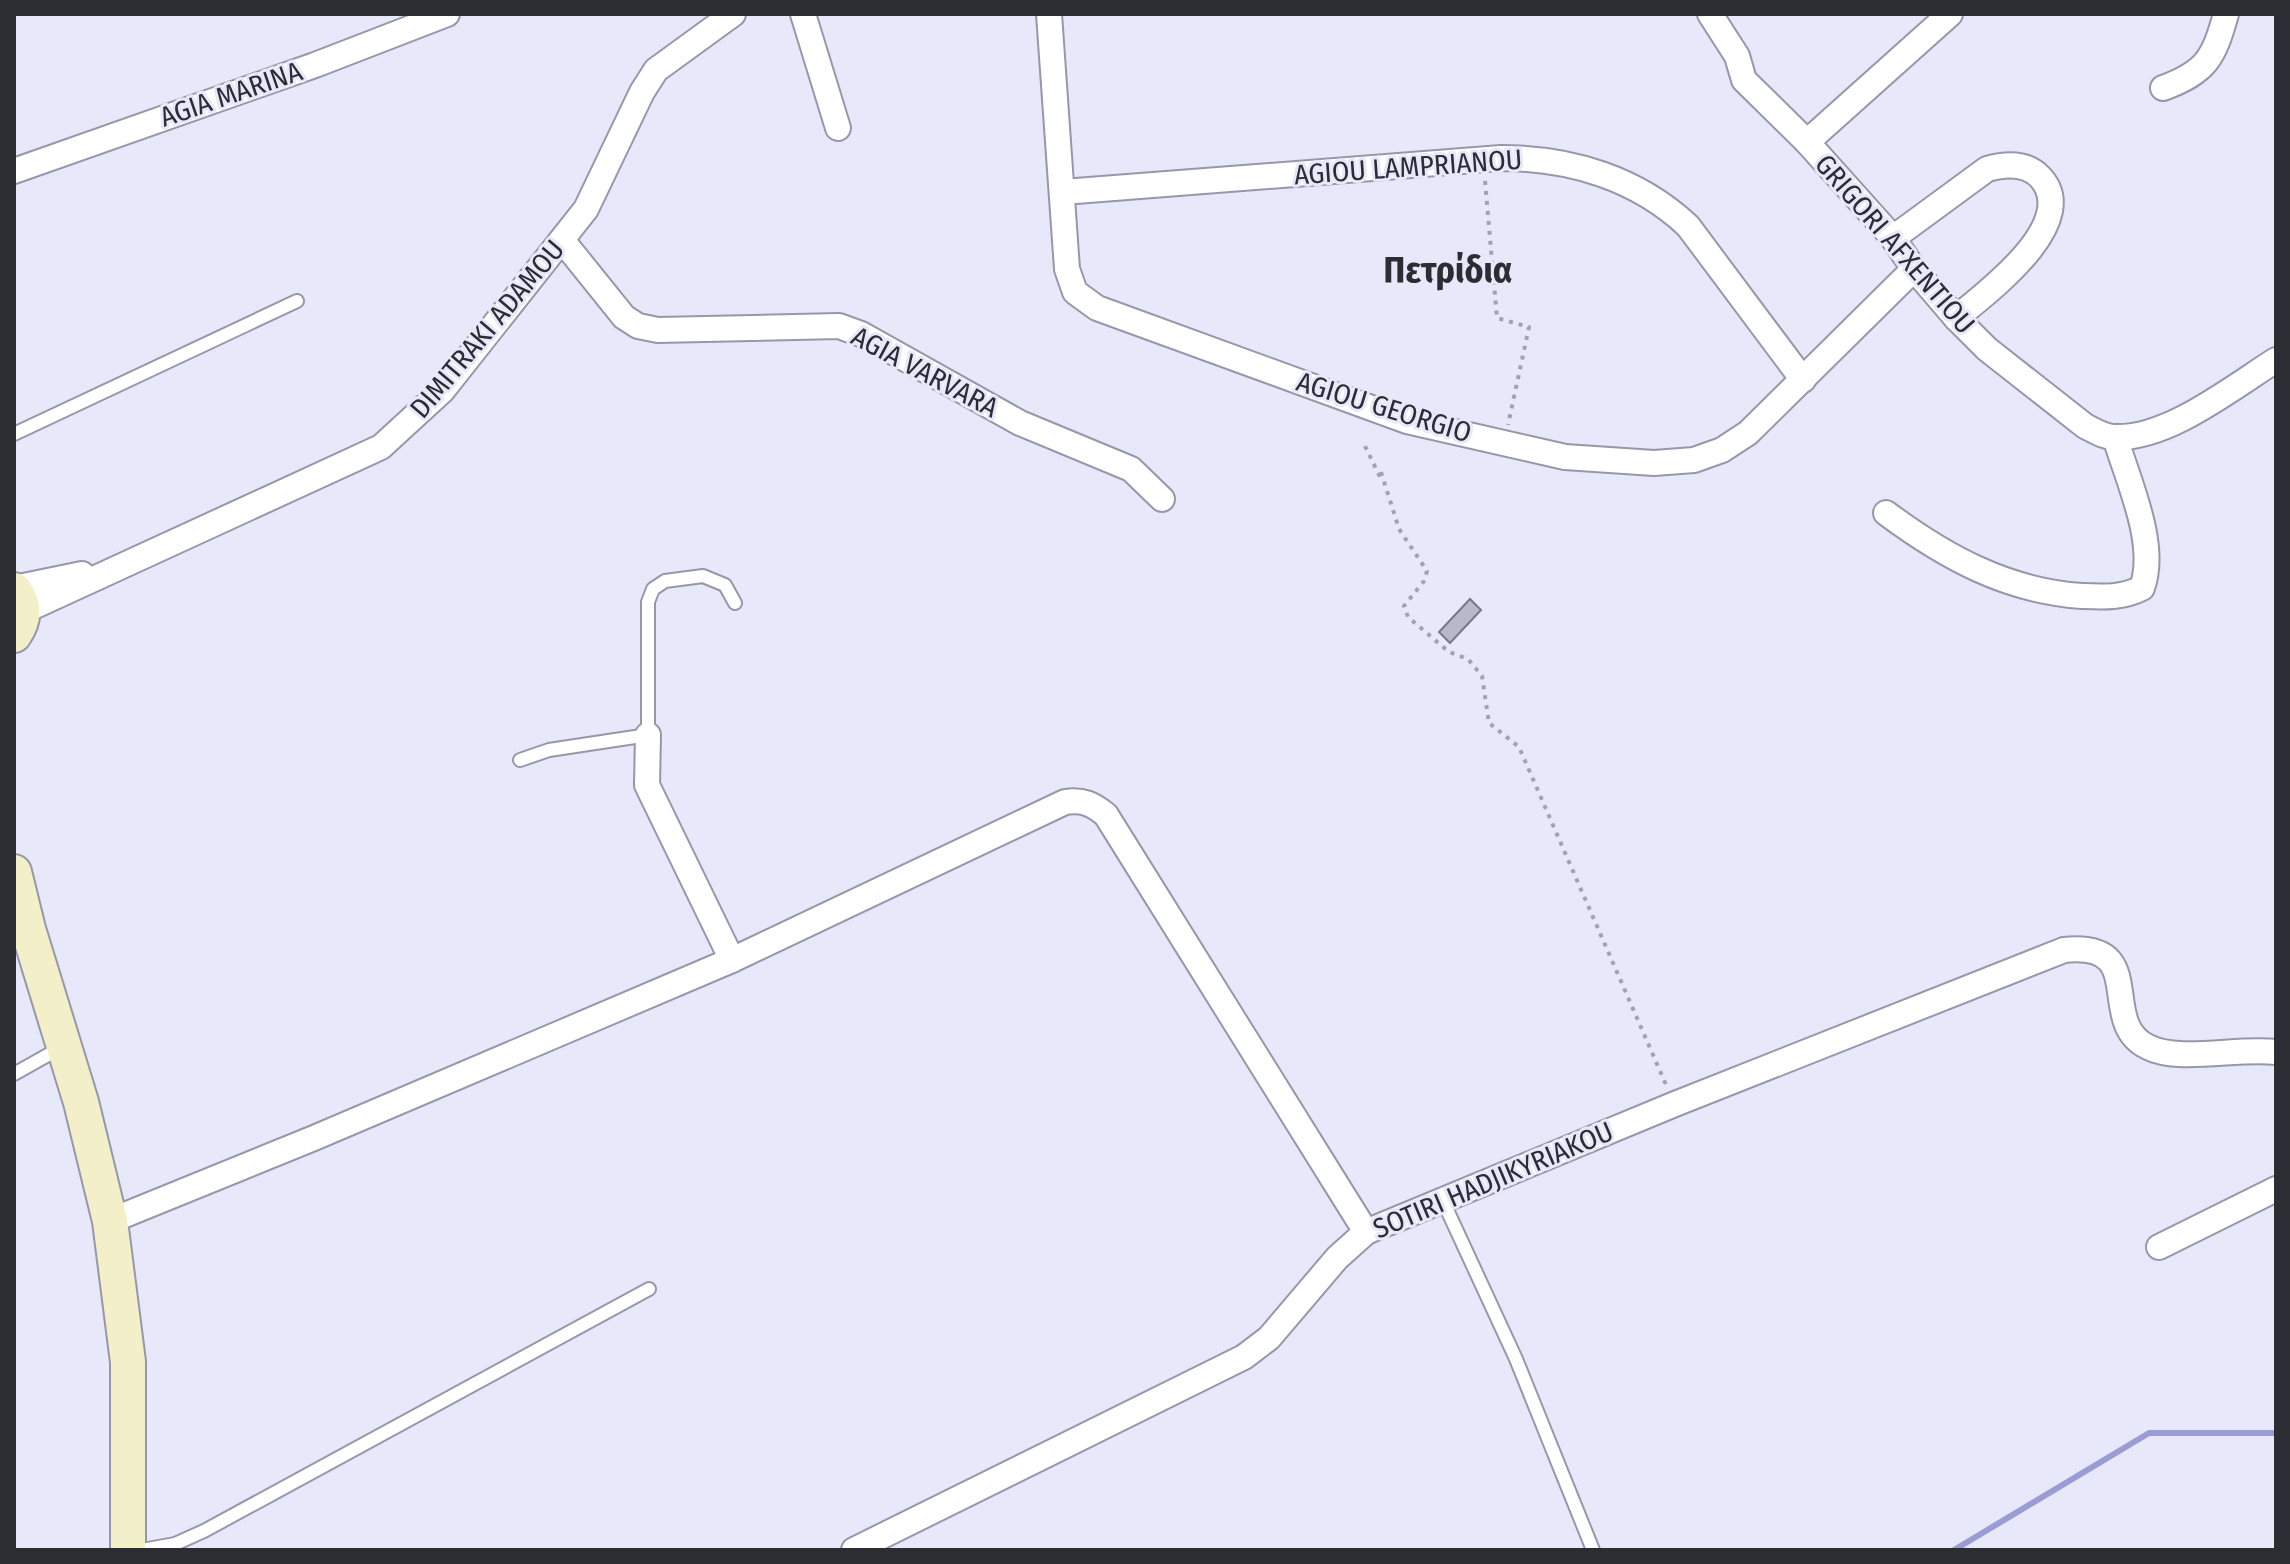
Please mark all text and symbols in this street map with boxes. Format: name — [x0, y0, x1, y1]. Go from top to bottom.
street label: AGIA MARINA — [156, 54, 307, 134]
street label: AGIOU LAMPRIANOU — [1293, 143, 1523, 191]
street label: GRIGORI AFXENTIOU — [1808, 148, 1982, 340]
street label: DIMITRAKI ADAMOU — [403, 233, 571, 425]
district label: Πετρίδια — [1384, 248, 1513, 292]
street label: AGIA VARVARA — [846, 320, 1004, 425]
street label: AGIOU GEORGIO — [1293, 365, 1475, 449]
street label: SOTIRI HADJIKYRIAKOU — [1368, 1115, 1618, 1245]

